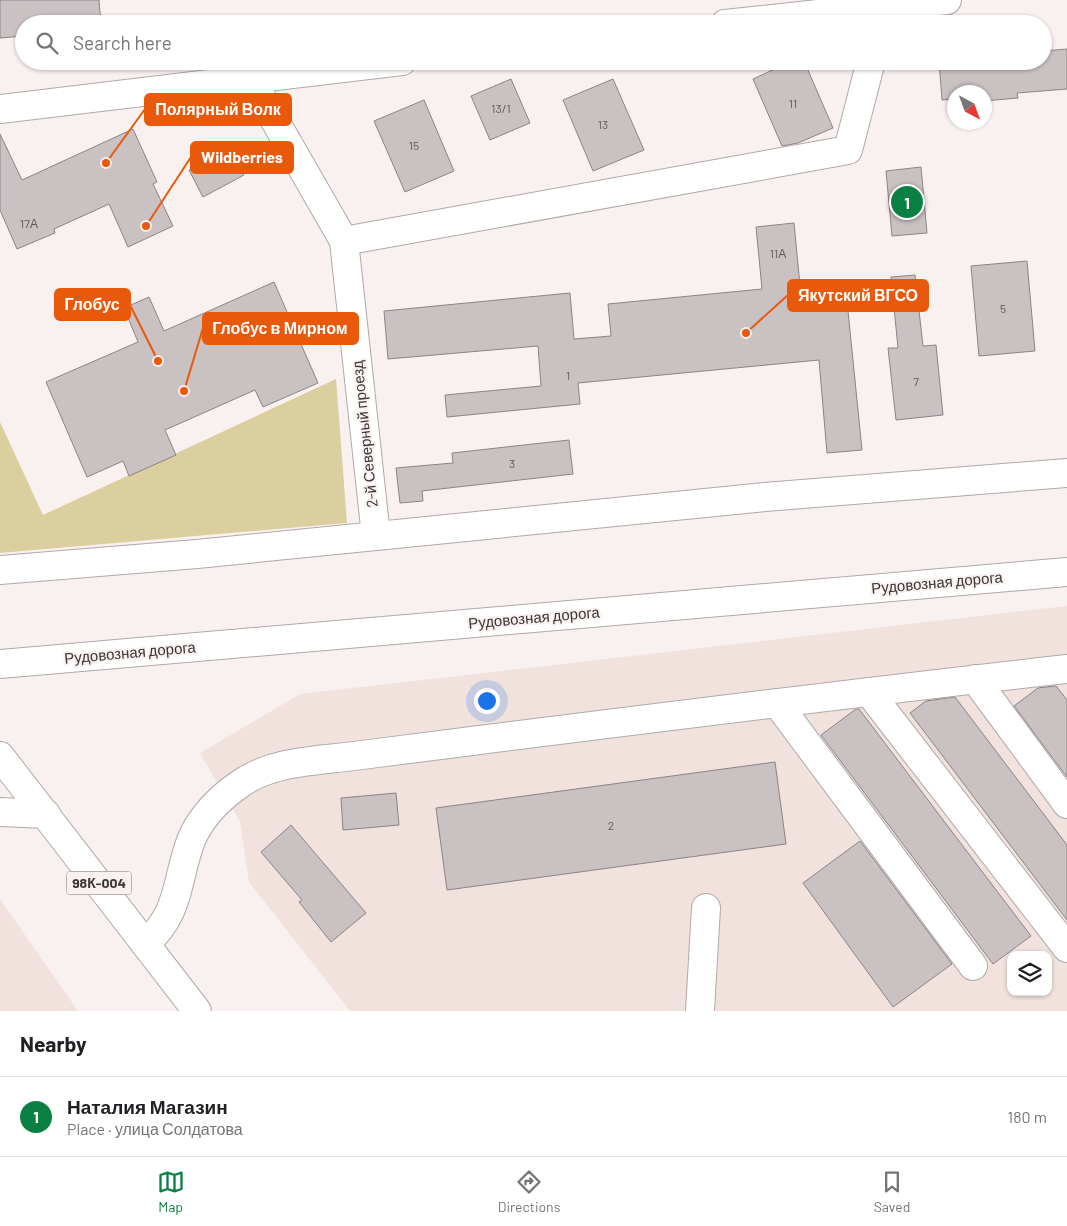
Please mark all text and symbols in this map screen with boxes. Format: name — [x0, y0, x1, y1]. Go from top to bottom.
search box — [15, 15, 1052, 70]
icon: search — [33, 29, 61, 57]
text: Search here — [73, 31, 172, 54]
north arrow — [947, 85, 992, 130]
callout: Полярный Волк — [145, 94, 291, 125]
house number: 11 — [789, 96, 797, 110]
text: Полярный Волк — [155, 99, 282, 118]
house number: 13/1 — [491, 101, 511, 115]
house number: 13 — [598, 117, 608, 131]
house number: 15 — [409, 138, 419, 152]
callout: Wildberries — [191, 142, 293, 173]
text: Wildberries — [201, 147, 283, 166]
pin: 1 — [891, 183, 923, 221]
house number: 17А — [20, 216, 38, 230]
house number: 11А — [770, 246, 786, 260]
callout: Якутский ВГСО — [788, 280, 928, 311]
text: Якутский ВГСО — [798, 285, 918, 304]
callout: Глобус — [55, 289, 130, 320]
text: Глобус — [64, 294, 120, 313]
house number: 5 — [1000, 301, 1006, 315]
callout: Глобус в Мирном — [203, 313, 358, 344]
text: Глобус в Мирном — [212, 318, 348, 337]
street label: 2-й Северный проезд — [347, 360, 381, 508]
house number: 1 — [566, 368, 570, 382]
house number: 7 — [913, 374, 919, 388]
house number: 3 — [509, 456, 515, 470]
street label: Рудовозная дорога — [870, 567, 1004, 597]
street label: Рудовозная дорога — [467, 602, 601, 632]
street label: Рудовозная дорога — [63, 637, 197, 667]
your location — [474, 688, 500, 714]
house number: 2 — [608, 818, 614, 832]
road number: 98К-004 — [66, 871, 132, 894]
map controls — [1007, 951, 1052, 996]
button: layers — [1007, 951, 1052, 996]
text: Nearby — [20, 1031, 86, 1056]
text: Наталия Магазин — [67, 1095, 228, 1118]
text: 1 — [33, 1107, 39, 1126]
text: 180 m — [1008, 1107, 1047, 1126]
text: Place · улица Солдатова — [67, 1119, 243, 1138]
tab: Map — [157, 1168, 185, 1215]
tab: Directions — [498, 1168, 560, 1215]
tab: Saved — [874, 1168, 910, 1215]

